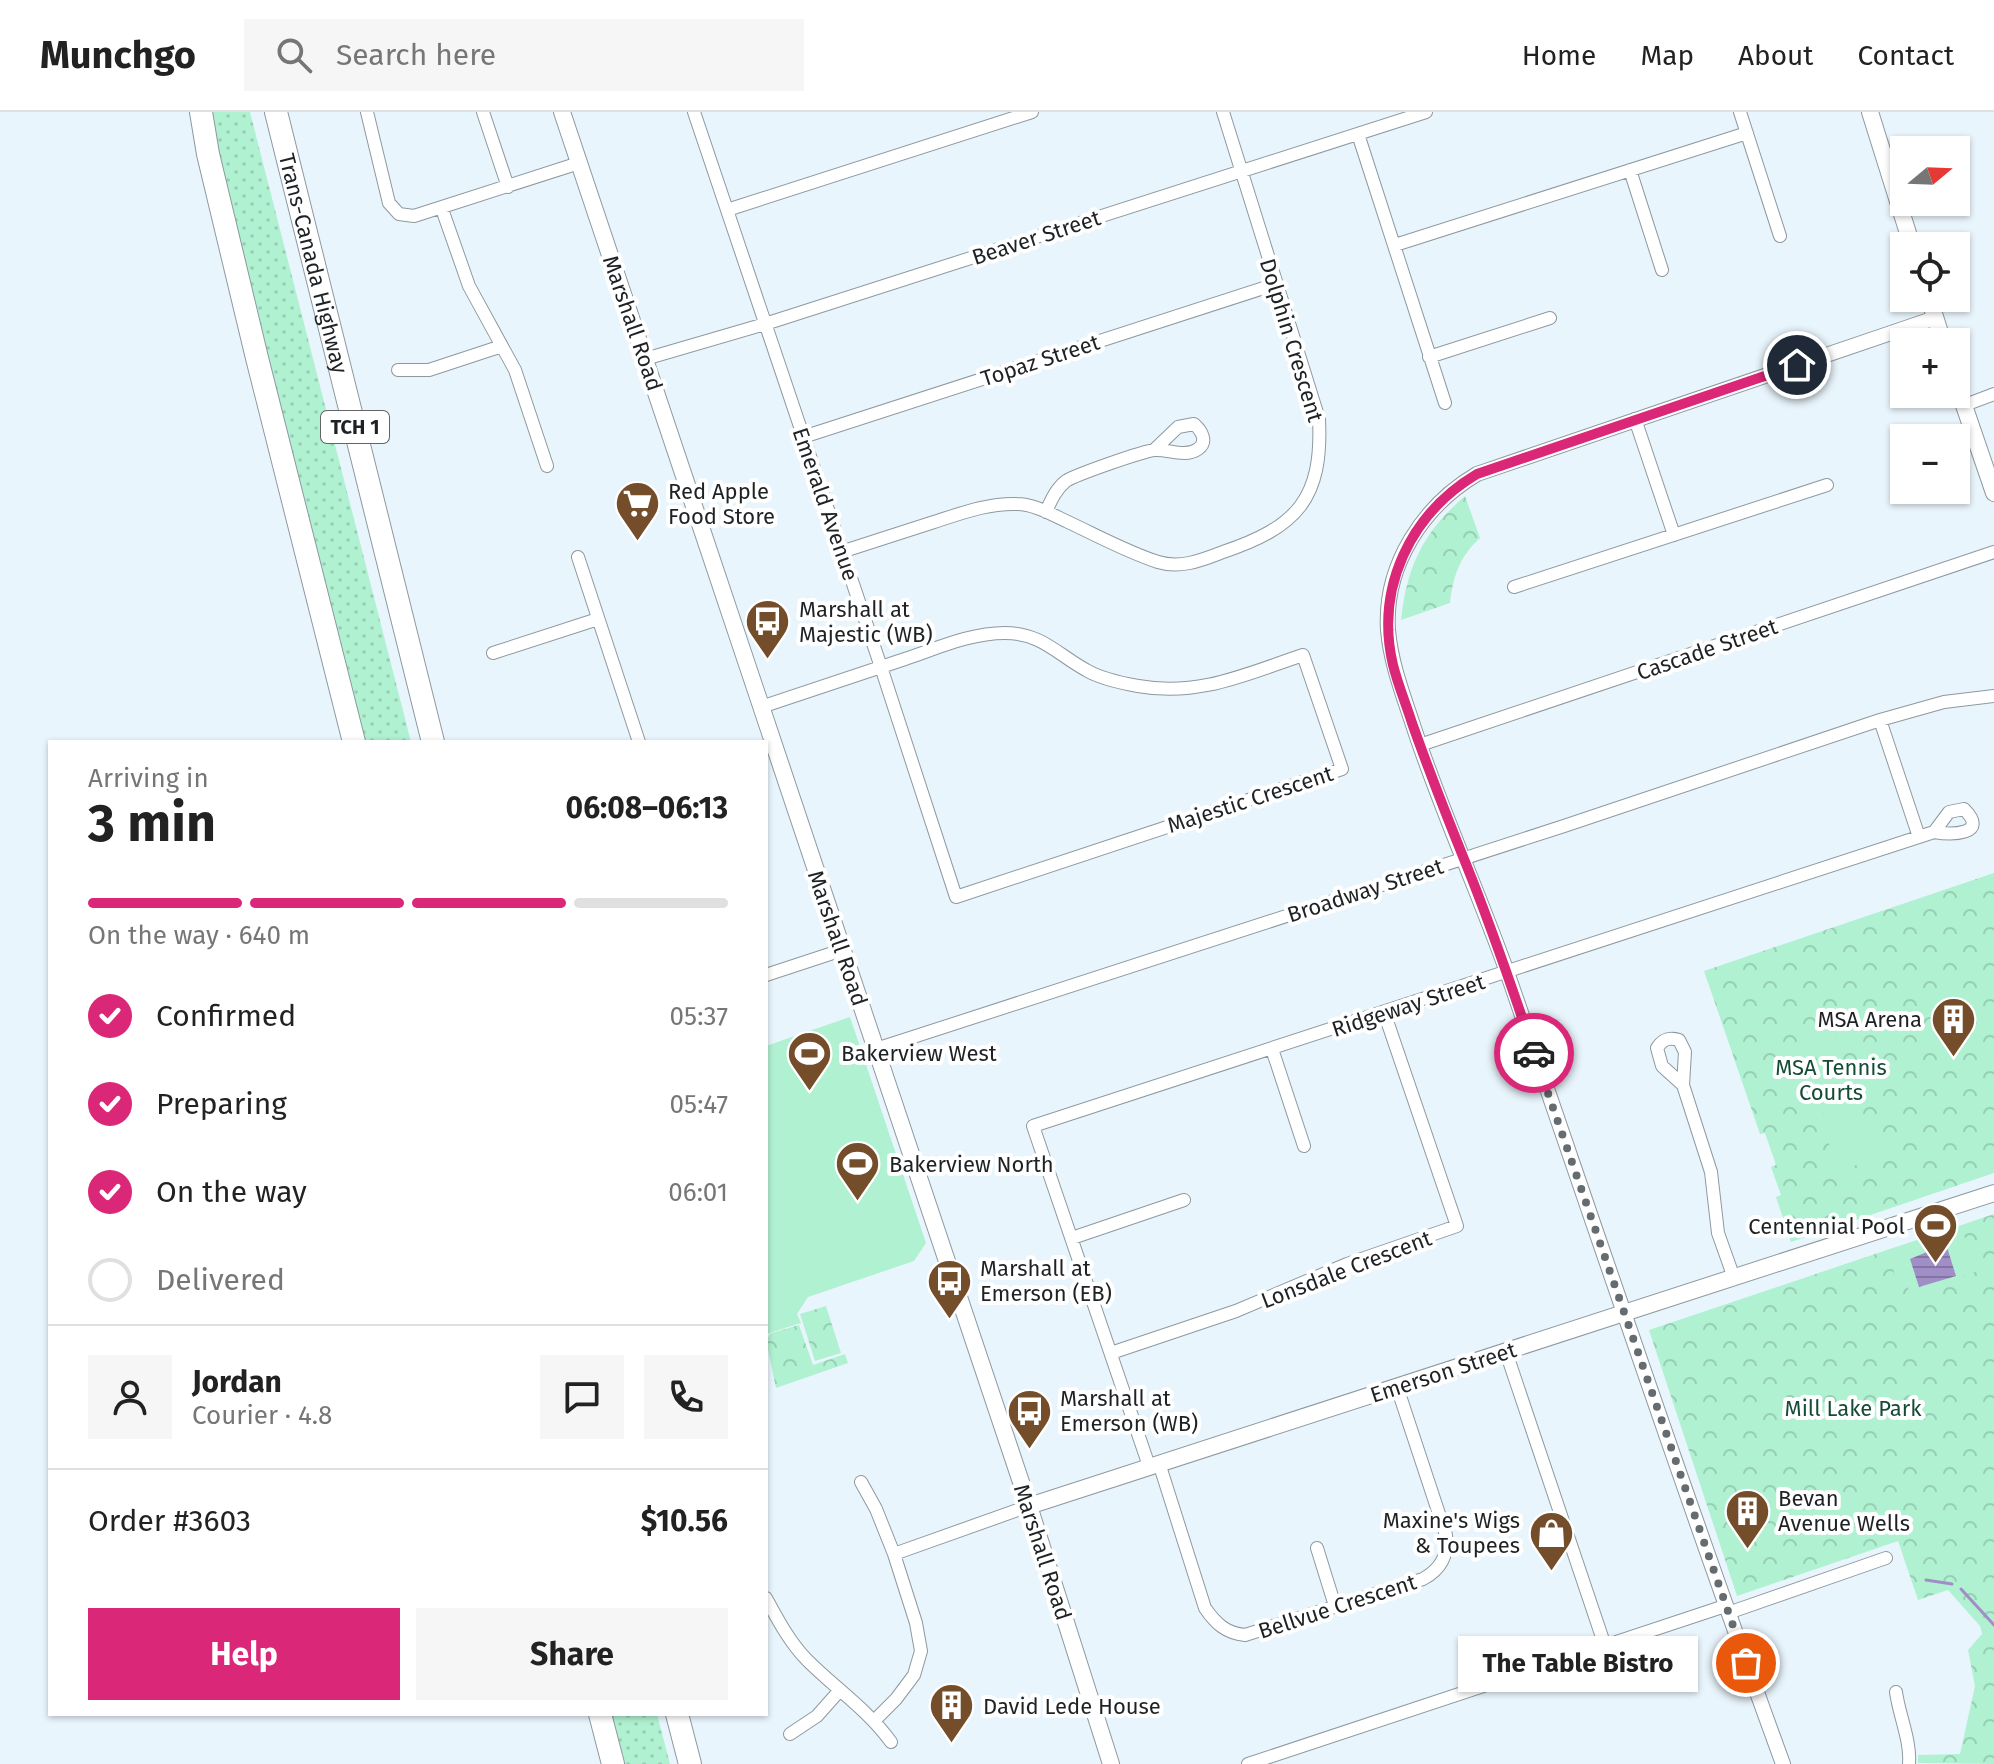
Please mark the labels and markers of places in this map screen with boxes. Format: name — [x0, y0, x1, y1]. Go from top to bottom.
pin — [1763, 331, 1831, 399]
place label: Red Apple Food Store — [668, 478, 775, 530]
supermarket icon: Red Apple Food Store — [613, 480, 661, 543]
place label: Marshall at Majestic (WB) — [799, 596, 933, 648]
bus stop icon: Marshall at Majestic (WB) — [744, 598, 792, 661]
building icon: MSA Arena — [1929, 995, 1977, 1058]
place label: MSA Arena — [1818, 1006, 1922, 1033]
sports icon: Bakerview West — [786, 1029, 834, 1092]
place label: Bakerview West — [841, 1040, 997, 1067]
sports icon: Bakerview North — [834, 1140, 882, 1203]
place label: Bakerview North — [889, 1151, 1054, 1178]
sports icon: Centennial Pool — [1912, 1202, 1960, 1265]
place label: Centennial Pool — [1748, 1213, 1905, 1240]
place label: Marshall at Emerson (EB) — [980, 1255, 1112, 1307]
bus stop icon: Marshall at Emerson (EB) — [925, 1257, 973, 1320]
place label: Marshall at Emerson (WB) — [1060, 1385, 1198, 1437]
bus stop icon: Marshall at Emerson (WB) — [1005, 1387, 1053, 1450]
place label: Bevan Avenue Wells — [1778, 1485, 1910, 1537]
building icon: Bevan Avenue Wells — [1723, 1487, 1771, 1550]
place label: Maxine's Wigs & Toupees — [1383, 1507, 1520, 1559]
shop icon: Maxine's Wigs & Toupees — [1527, 1509, 1575, 1572]
pin — [1712, 1629, 1780, 1697]
callout: The Table Bistro — [1458, 1635, 1698, 1691]
building icon: David Lede House — [928, 1682, 976, 1745]
place label: David Lede House — [983, 1693, 1161, 1720]

